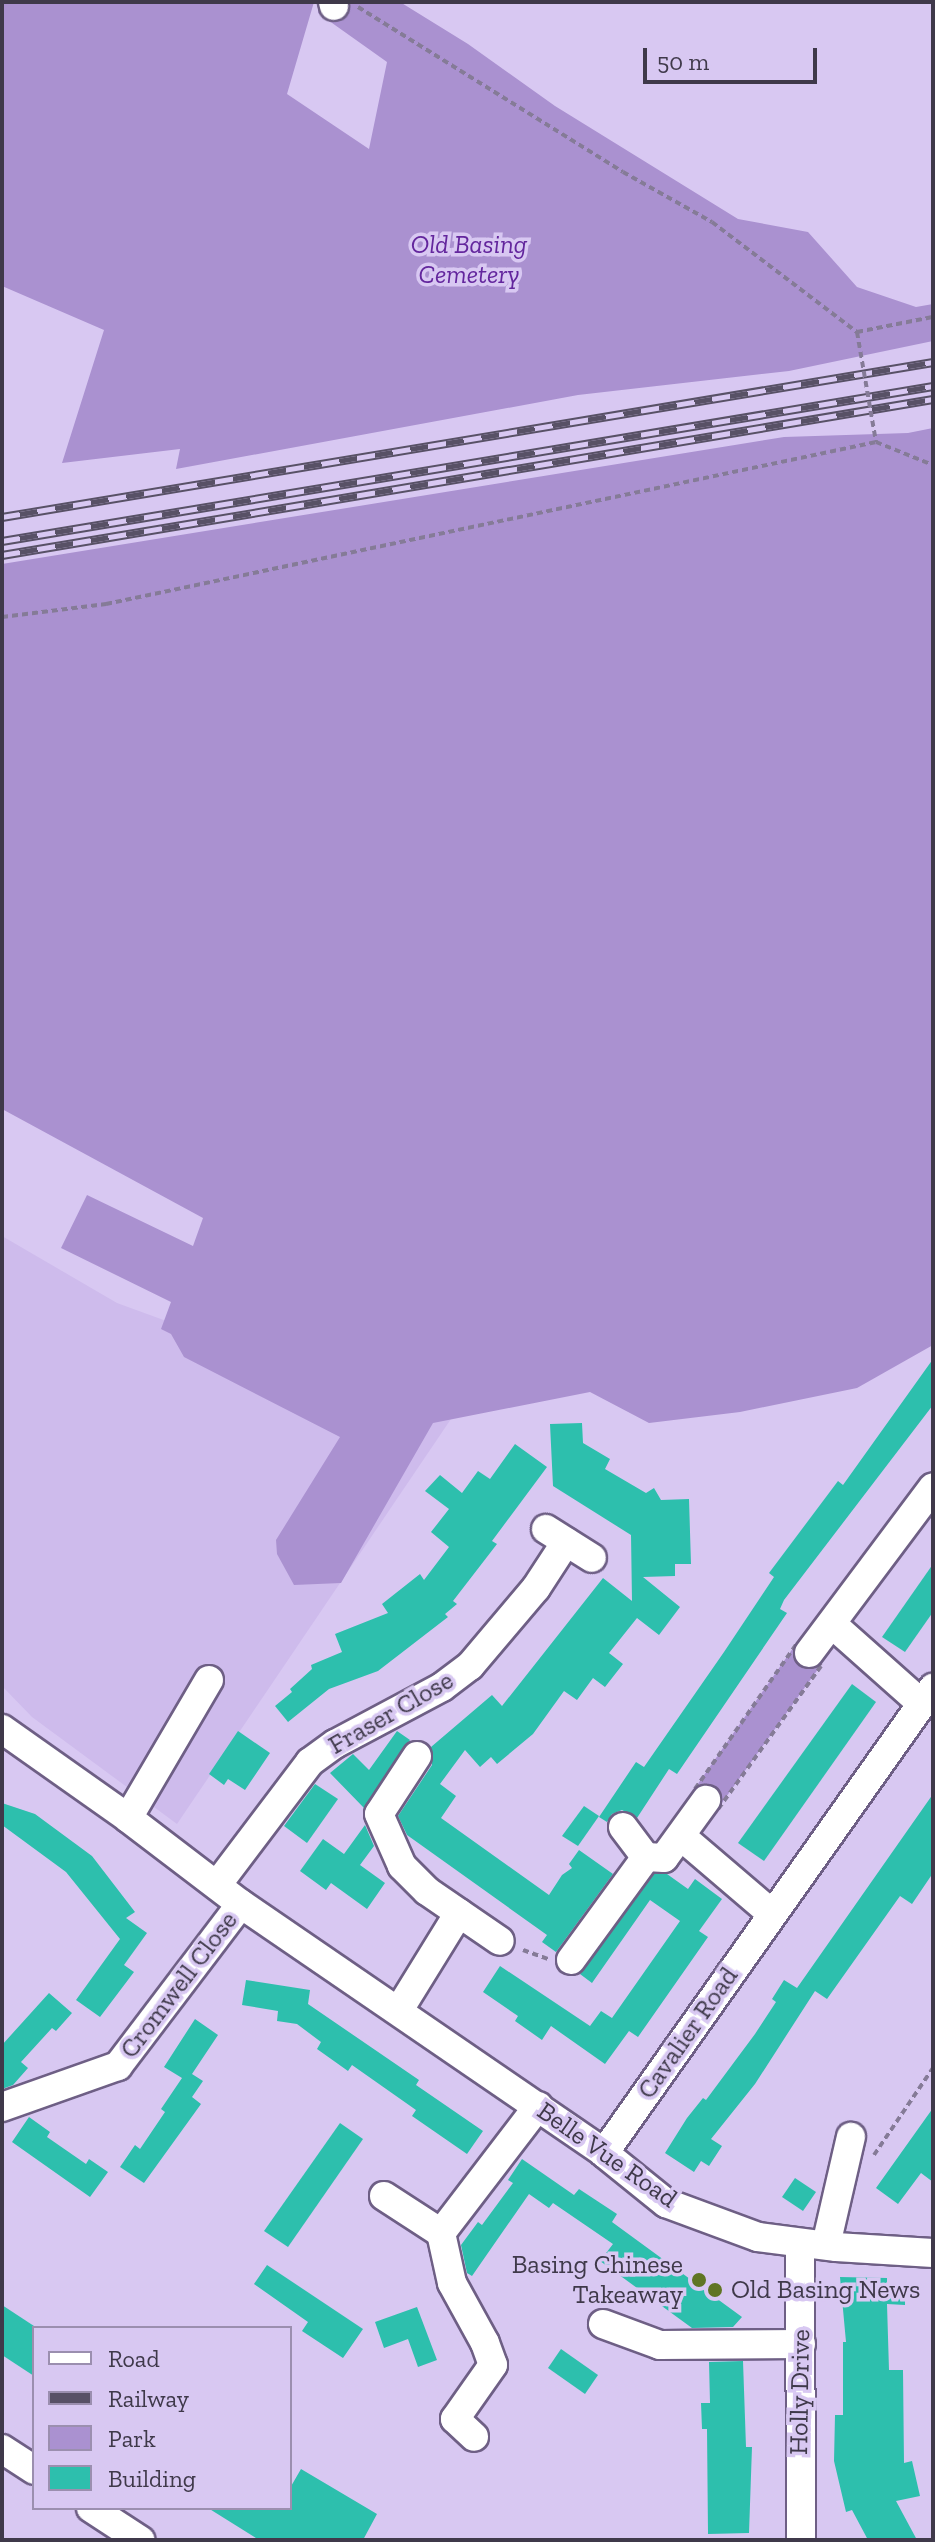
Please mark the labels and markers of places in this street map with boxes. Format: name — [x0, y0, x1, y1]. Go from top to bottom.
place label: Basing Chinese Takeaway — [512, 2249, 683, 2310]
marker: Basing Chinese Takeaway — [690, 2271, 708, 2289]
place label: Old Basing News — [731, 2274, 920, 2306]
marker: Old Basing News — [706, 2281, 724, 2299]

